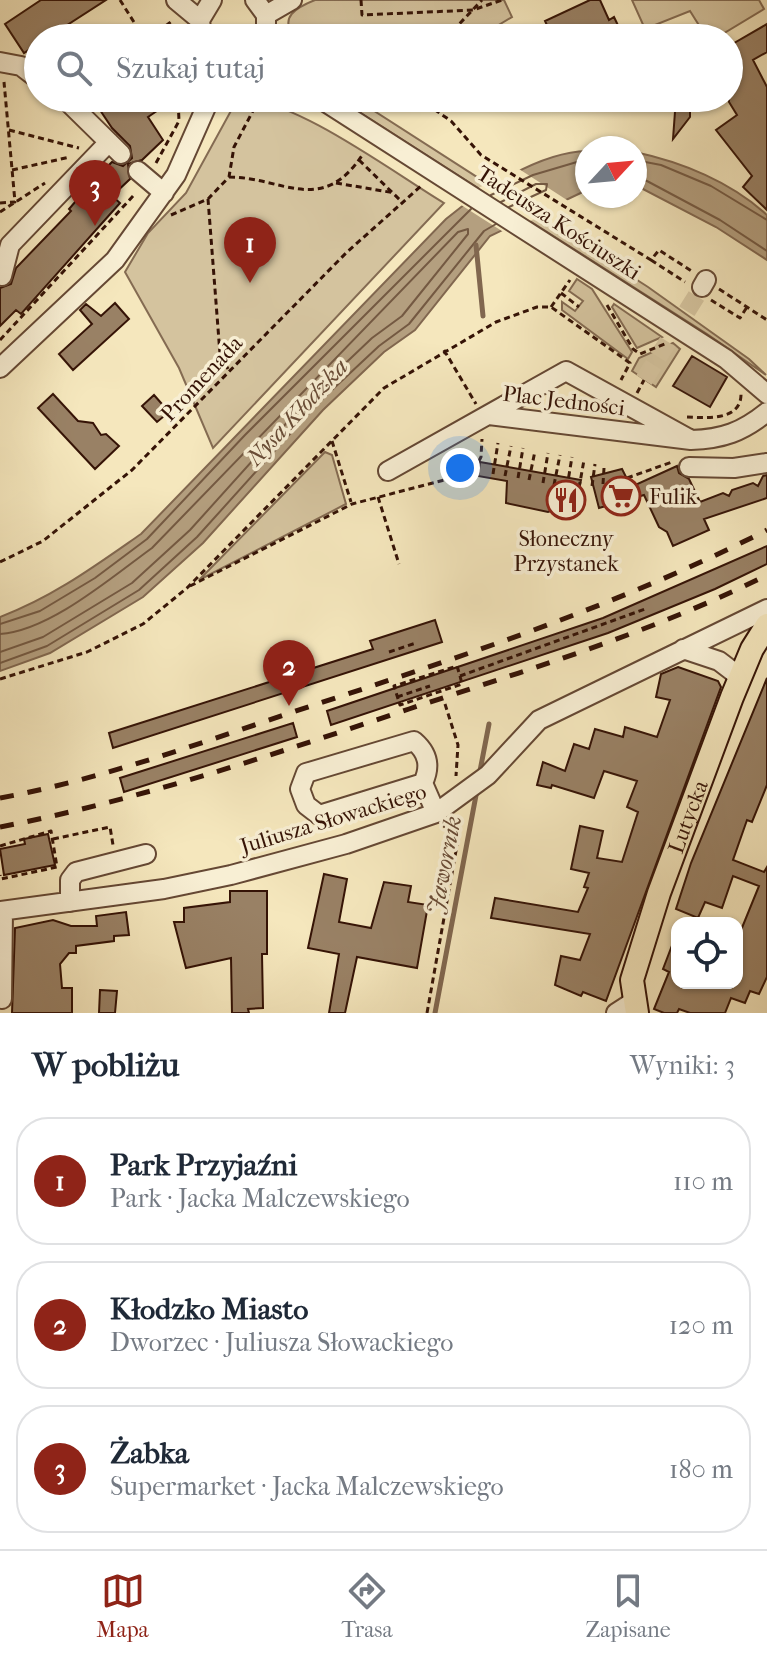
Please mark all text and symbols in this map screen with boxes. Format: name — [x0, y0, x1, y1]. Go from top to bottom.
search box — [24, 24, 743, 112]
icon: search — [52, 46, 96, 90]
text: Szukaj tutaj — [116, 51, 265, 86]
north arrow — [575, 136, 647, 208]
pin: 3 — [69, 160, 121, 226]
street label: Tadeusza Kościuszki — [472, 160, 646, 286]
pin: 1 — [224, 217, 276, 283]
street label: Promenada — [155, 330, 249, 427]
water label: Nysa Kłodzka — [240, 353, 354, 472]
street label: Plac Jedności — [501, 381, 627, 421]
your location — [440, 448, 480, 488]
supermarket icon: Fulik — [600, 475, 642, 517]
restaurant icon: Słoneczny Przystanek — [545, 479, 587, 521]
place label: Fulik — [649, 484, 698, 510]
place label: Słoneczny Przystanek — [514, 526, 619, 577]
pin: 2 — [263, 640, 315, 706]
street label: Lutycka — [663, 776, 714, 857]
street label: Juliusza Słowackiego — [235, 778, 430, 860]
water label: Jawornik — [421, 813, 467, 917]
map controls — [671, 917, 743, 989]
button: locate — [671, 917, 743, 989]
text: W pobliżu — [32, 1045, 179, 1085]
text: Wyniki: 3 — [630, 1050, 735, 1081]
text: Park Przyjaźni — [110, 1148, 297, 1183]
text: 1 — [55, 1166, 65, 1197]
text: 110 m — [673, 1166, 733, 1197]
text: Park · Jacka Malczewskiego — [110, 1183, 410, 1214]
text: Kłodzko Miasto — [110, 1292, 309, 1327]
text: 2 — [53, 1310, 67, 1341]
text: 120 m — [669, 1310, 733, 1341]
text: Dworzec · Juliusza Słowackiego — [110, 1327, 453, 1358]
text: Żabka — [110, 1436, 189, 1471]
text: 3 — [55, 1454, 65, 1485]
text: 180 m — [669, 1454, 733, 1485]
text: Supermarket · Jacka Malczewskiego — [110, 1471, 504, 1502]
tab: Mapa — [96, 1569, 149, 1643]
tab: Trasa — [342, 1569, 393, 1643]
tab: Zapisane — [585, 1569, 671, 1643]

